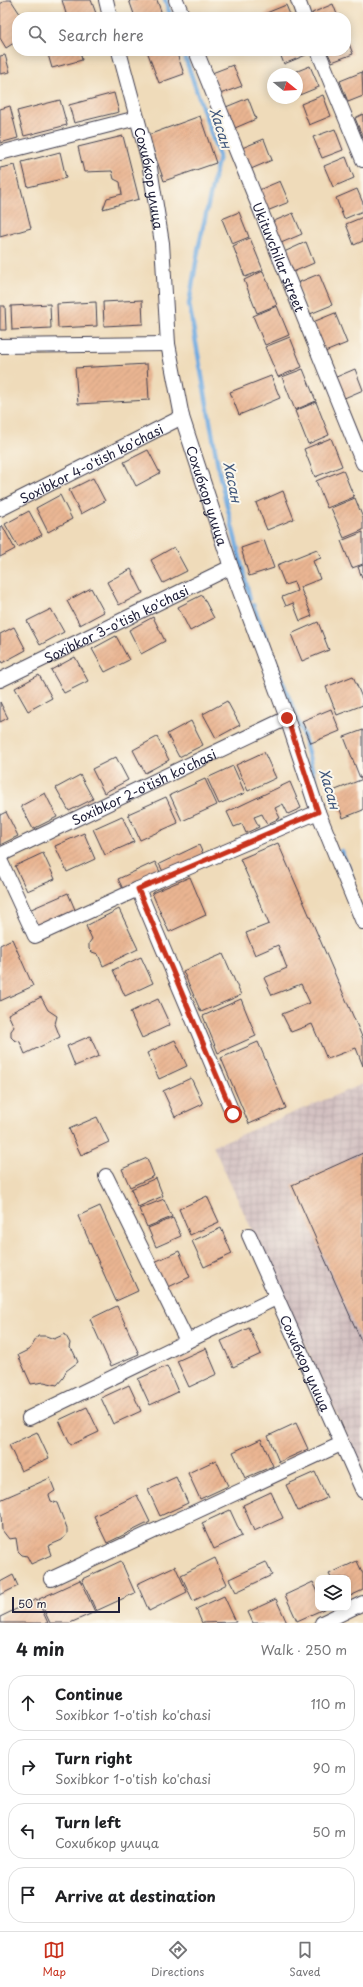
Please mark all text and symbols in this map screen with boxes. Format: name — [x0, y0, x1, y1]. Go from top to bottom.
search box — [12, 12, 351, 56]
icon: search — [26, 23, 48, 45]
text: Search here — [58, 23, 144, 46]
north arrow — [267, 68, 303, 104]
water label: Хасан — [205, 105, 238, 152]
street label: Сохибкор улица — [130, 125, 169, 231]
street label: Ukituvchilar street — [249, 199, 310, 315]
street label: Soxibkor 4-o'tish ko'chasi — [16, 419, 166, 507]
street label: Сохибкор улица — [182, 443, 233, 549]
water label: Хасан — [218, 460, 248, 506]
street label: Soxibkor 3-o'tish ko'chasi — [40, 580, 191, 667]
route end — [278, 709, 296, 727]
street label: Soxibkor 2-o'tish ko'chasi — [68, 744, 219, 829]
water label: Хасан — [314, 766, 346, 813]
route start — [224, 1105, 242, 1123]
street label: Сохибкор улица — [276, 1312, 336, 1415]
map controls — [315, 1575, 351, 1611]
button: layers — [315, 1575, 351, 1611]
scale bar — [12, 1595, 120, 1614]
text: 50 m — [18, 1595, 47, 1612]
text: 4 min — [16, 1636, 64, 1662]
text: Walk · 250 m — [261, 1640, 347, 1659]
text: Continue — [55, 1682, 123, 1705]
icon: ahead — [17, 1692, 39, 1714]
text: 110 m — [311, 1694, 346, 1713]
text: Soxibkor 1-o'tish ko'chasi — [55, 1705, 211, 1724]
text: Turn right — [55, 1746, 132, 1769]
icon: right — [17, 1756, 39, 1778]
text: 90 m — [313, 1758, 346, 1777]
text: Soxibkor 1-o'tish ko'chasi — [55, 1769, 211, 1788]
text: Turn left — [55, 1810, 121, 1833]
icon: left — [17, 1820, 39, 1842]
text: 50 m — [312, 1822, 346, 1841]
text: Сохибкор улица — [55, 1833, 159, 1852]
icon: arrive — [17, 1884, 39, 1906]
text: Arrive at destination — [55, 1884, 216, 1907]
tab: Map — [42, 1939, 66, 1980]
tab: Directions — [151, 1939, 204, 1980]
tab: Saved — [289, 1939, 321, 1980]

